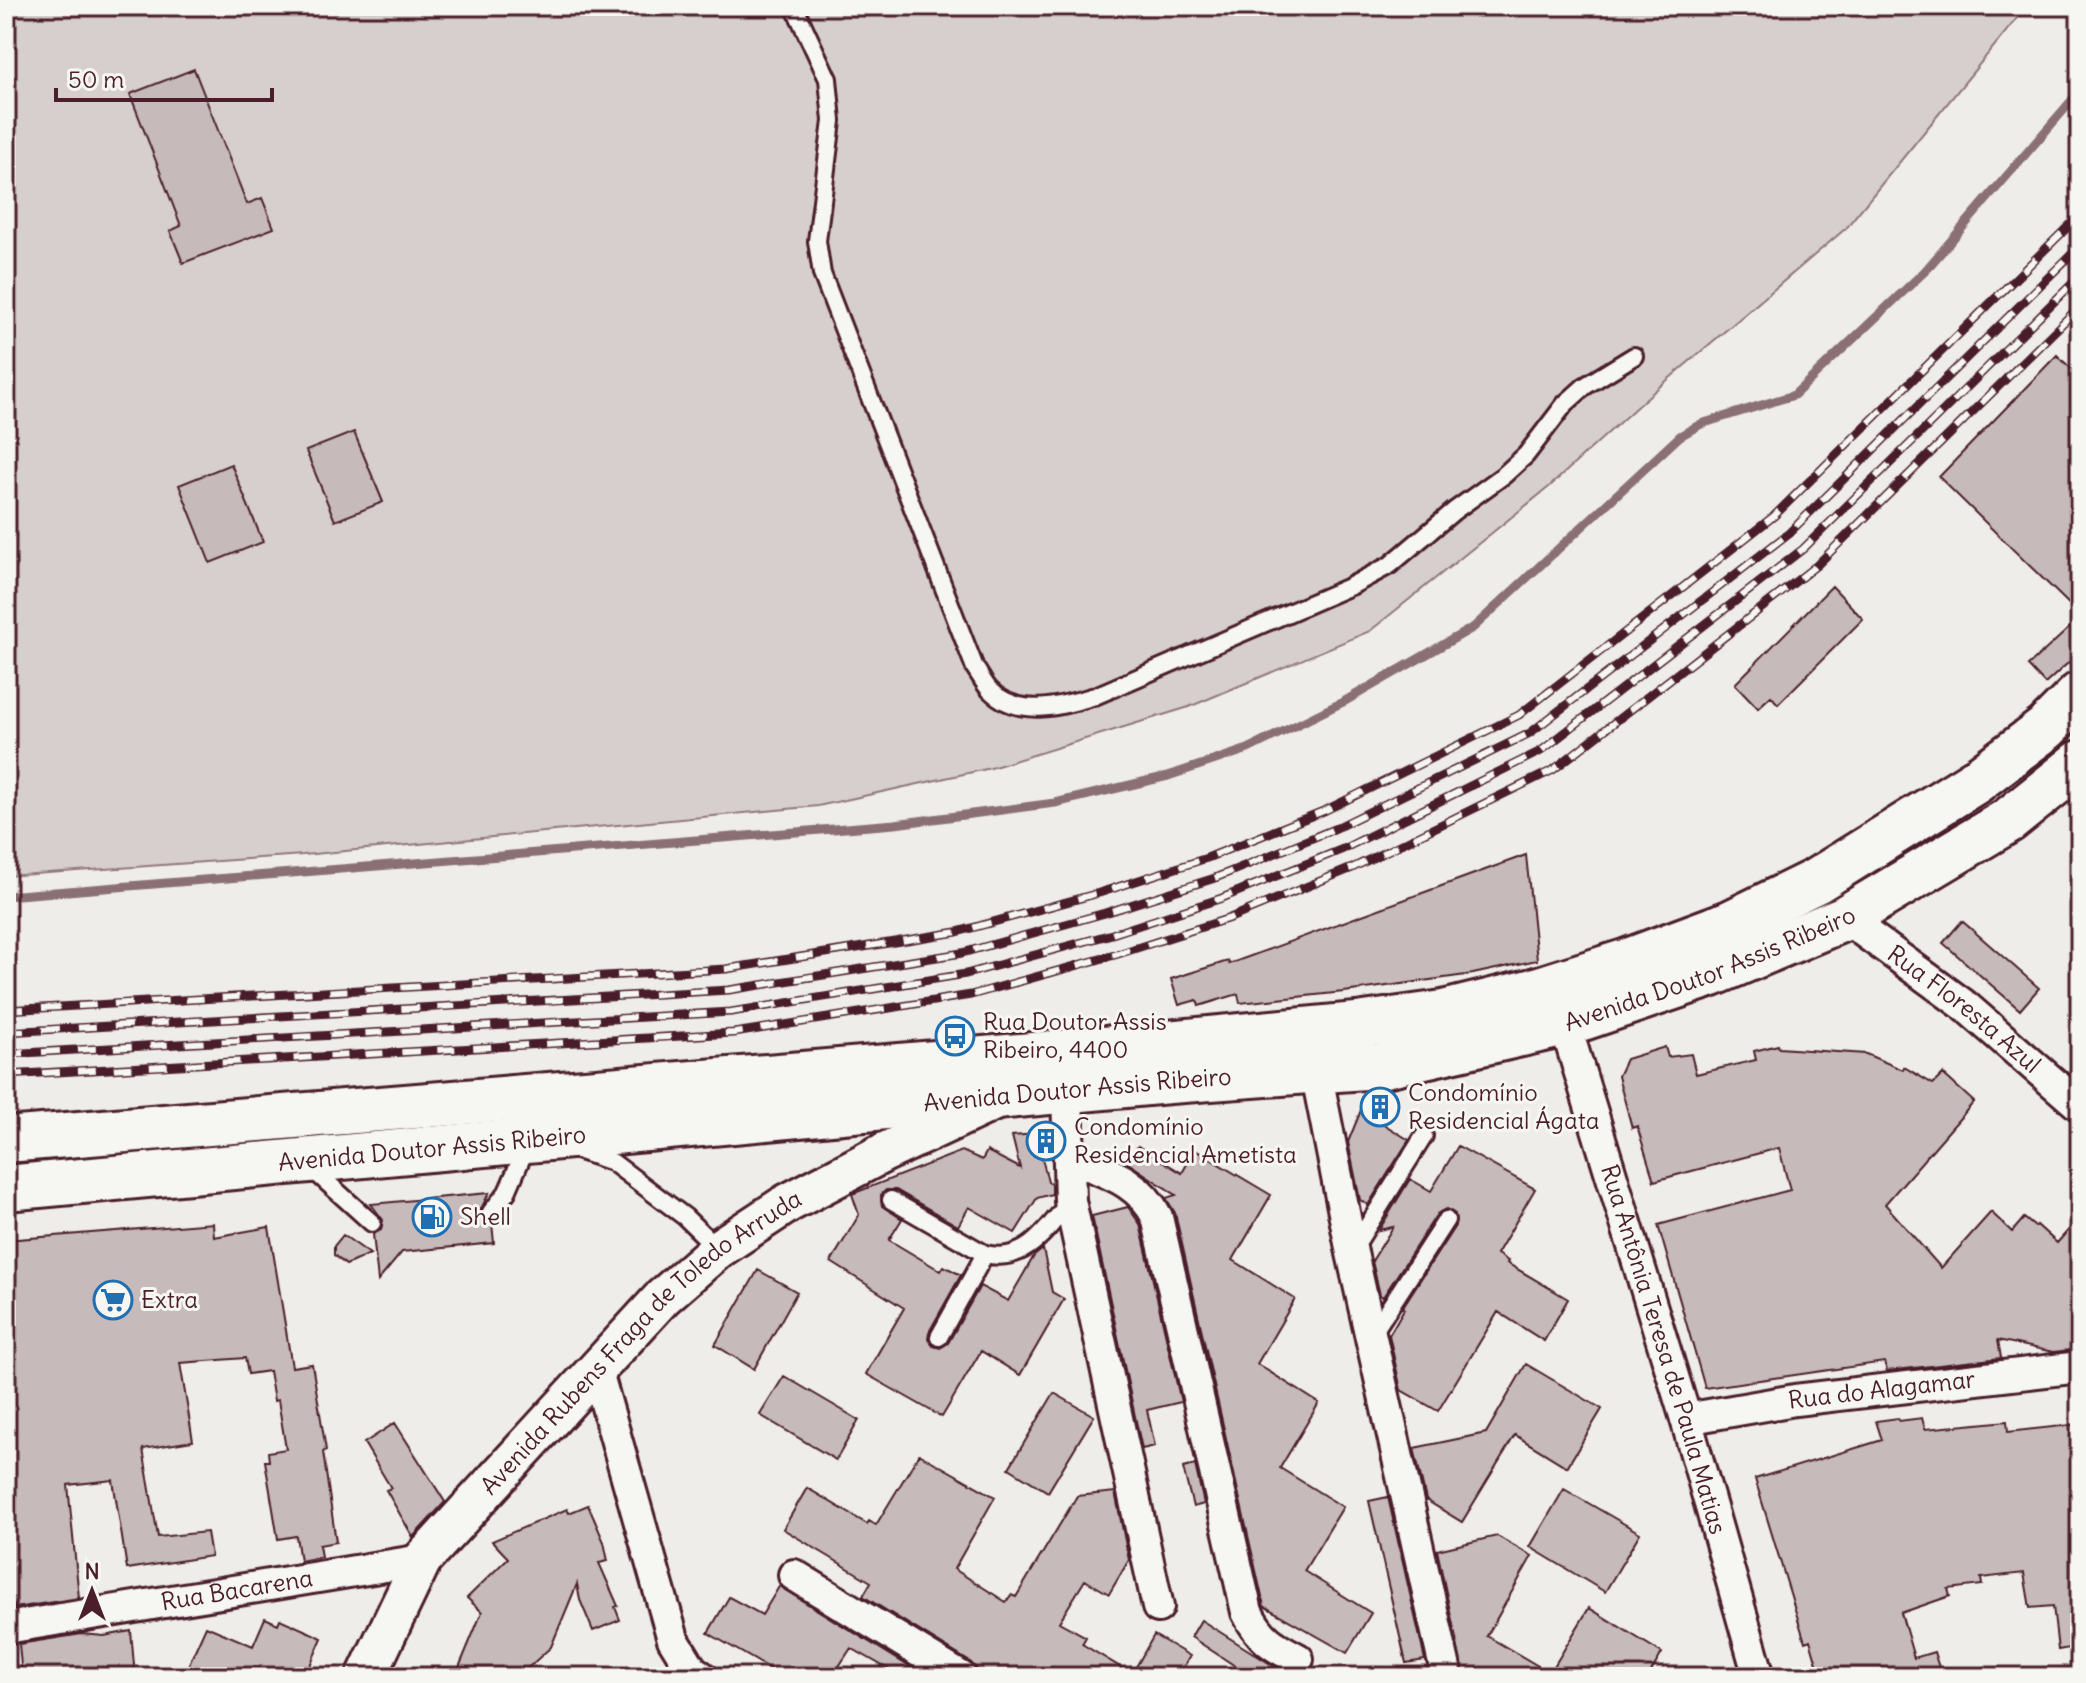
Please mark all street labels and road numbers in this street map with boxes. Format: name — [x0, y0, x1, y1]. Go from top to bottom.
street label: Avenida Doutor Assis Ribeiro — [1560, 899, 1861, 1037]
street label: Rua Floresta Azul — [1882, 938, 2047, 1079]
street label: Avenida Doutor Assis Ribeiro — [922, 1061, 1232, 1118]
street label: Avenida Doutor Assis Ribeiro — [277, 1119, 587, 1177]
street label: Rua Antônia Teresa de Paula Matias — [1595, 1161, 1734, 1537]
street label: Avenida Rubens Fraga de Toledo Arruda — [474, 1183, 806, 1500]
street label: Rua do Alagamar — [1787, 1363, 1977, 1415]
street label: Rua Bacarena — [159, 1562, 315, 1616]

